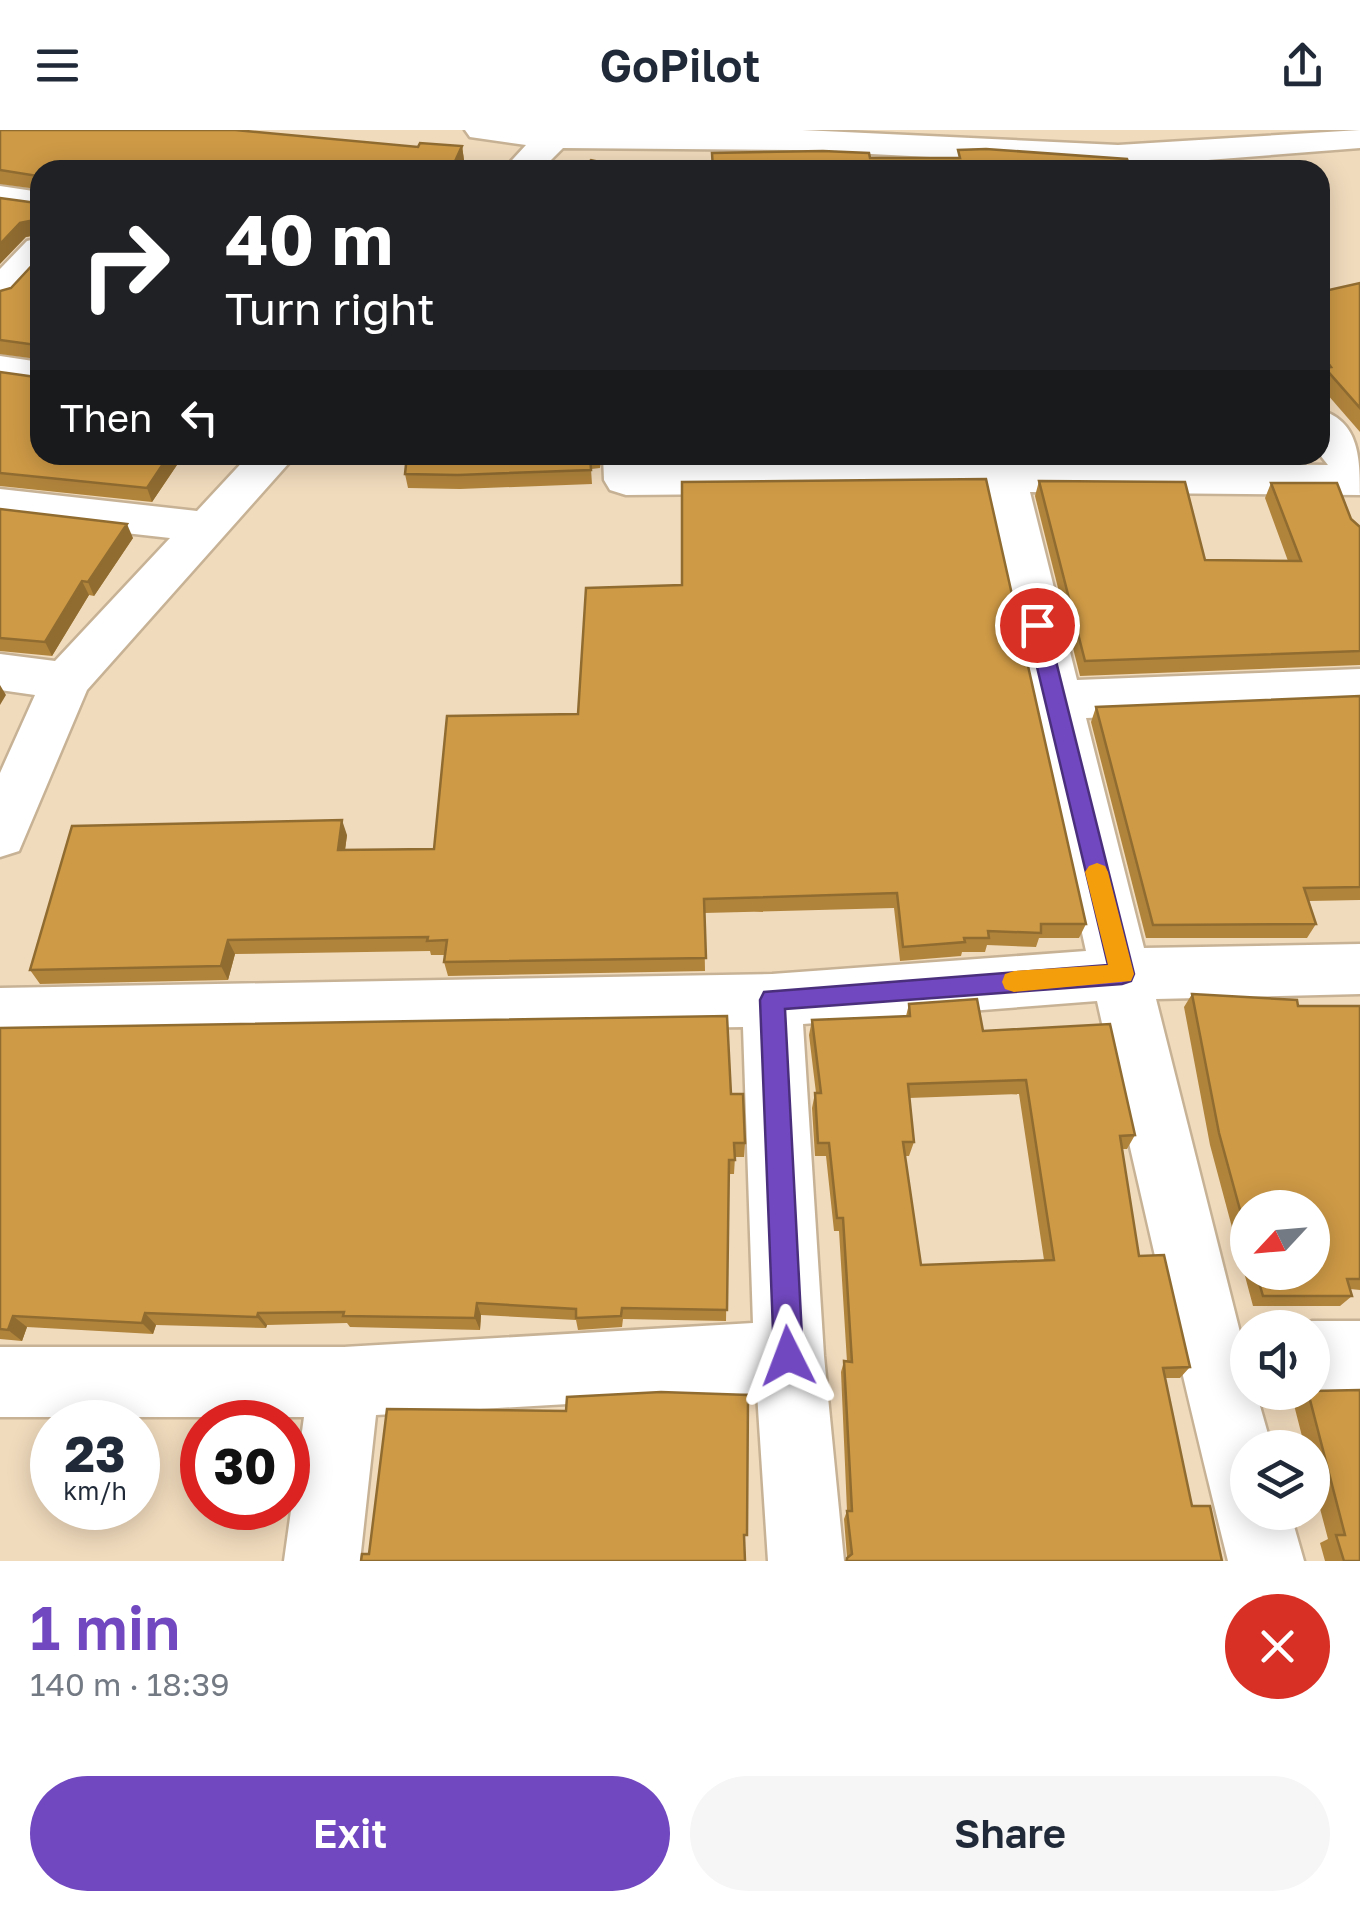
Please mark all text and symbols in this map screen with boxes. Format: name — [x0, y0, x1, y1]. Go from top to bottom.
icon: menu — [30, 38, 85, 93]
text: GoPilot — [599, 38, 761, 92]
icon: share — [1275, 38, 1330, 93]
text: 40 m — [225, 196, 393, 280]
icon: right — [60, 200, 190, 330]
text: Turn right — [225, 281, 435, 335]
icon: left — [172, 390, 227, 445]
text: Then — [60, 395, 152, 440]
pin — [995, 583, 1080, 668]
icon: arrive — [1010, 598, 1065, 653]
north arrow — [1230, 1190, 1330, 1290]
map controls — [1230, 1190, 1330, 1530]
position arrow — [736, 1304, 840, 1408]
button: sound — [1230, 1310, 1330, 1410]
speed limit sign: 30 — [180, 1400, 310, 1530]
text: 23 — [64, 1423, 125, 1483]
button: layers — [1230, 1430, 1330, 1530]
text: km/h — [63, 1475, 127, 1506]
text: 1 min — [30, 1591, 180, 1663]
button: close — [1225, 1594, 1330, 1699]
text: 140 m · 18:39 — [30, 1665, 230, 1703]
button: Exit — [30, 1776, 670, 1891]
button: Share — [690, 1776, 1330, 1891]

